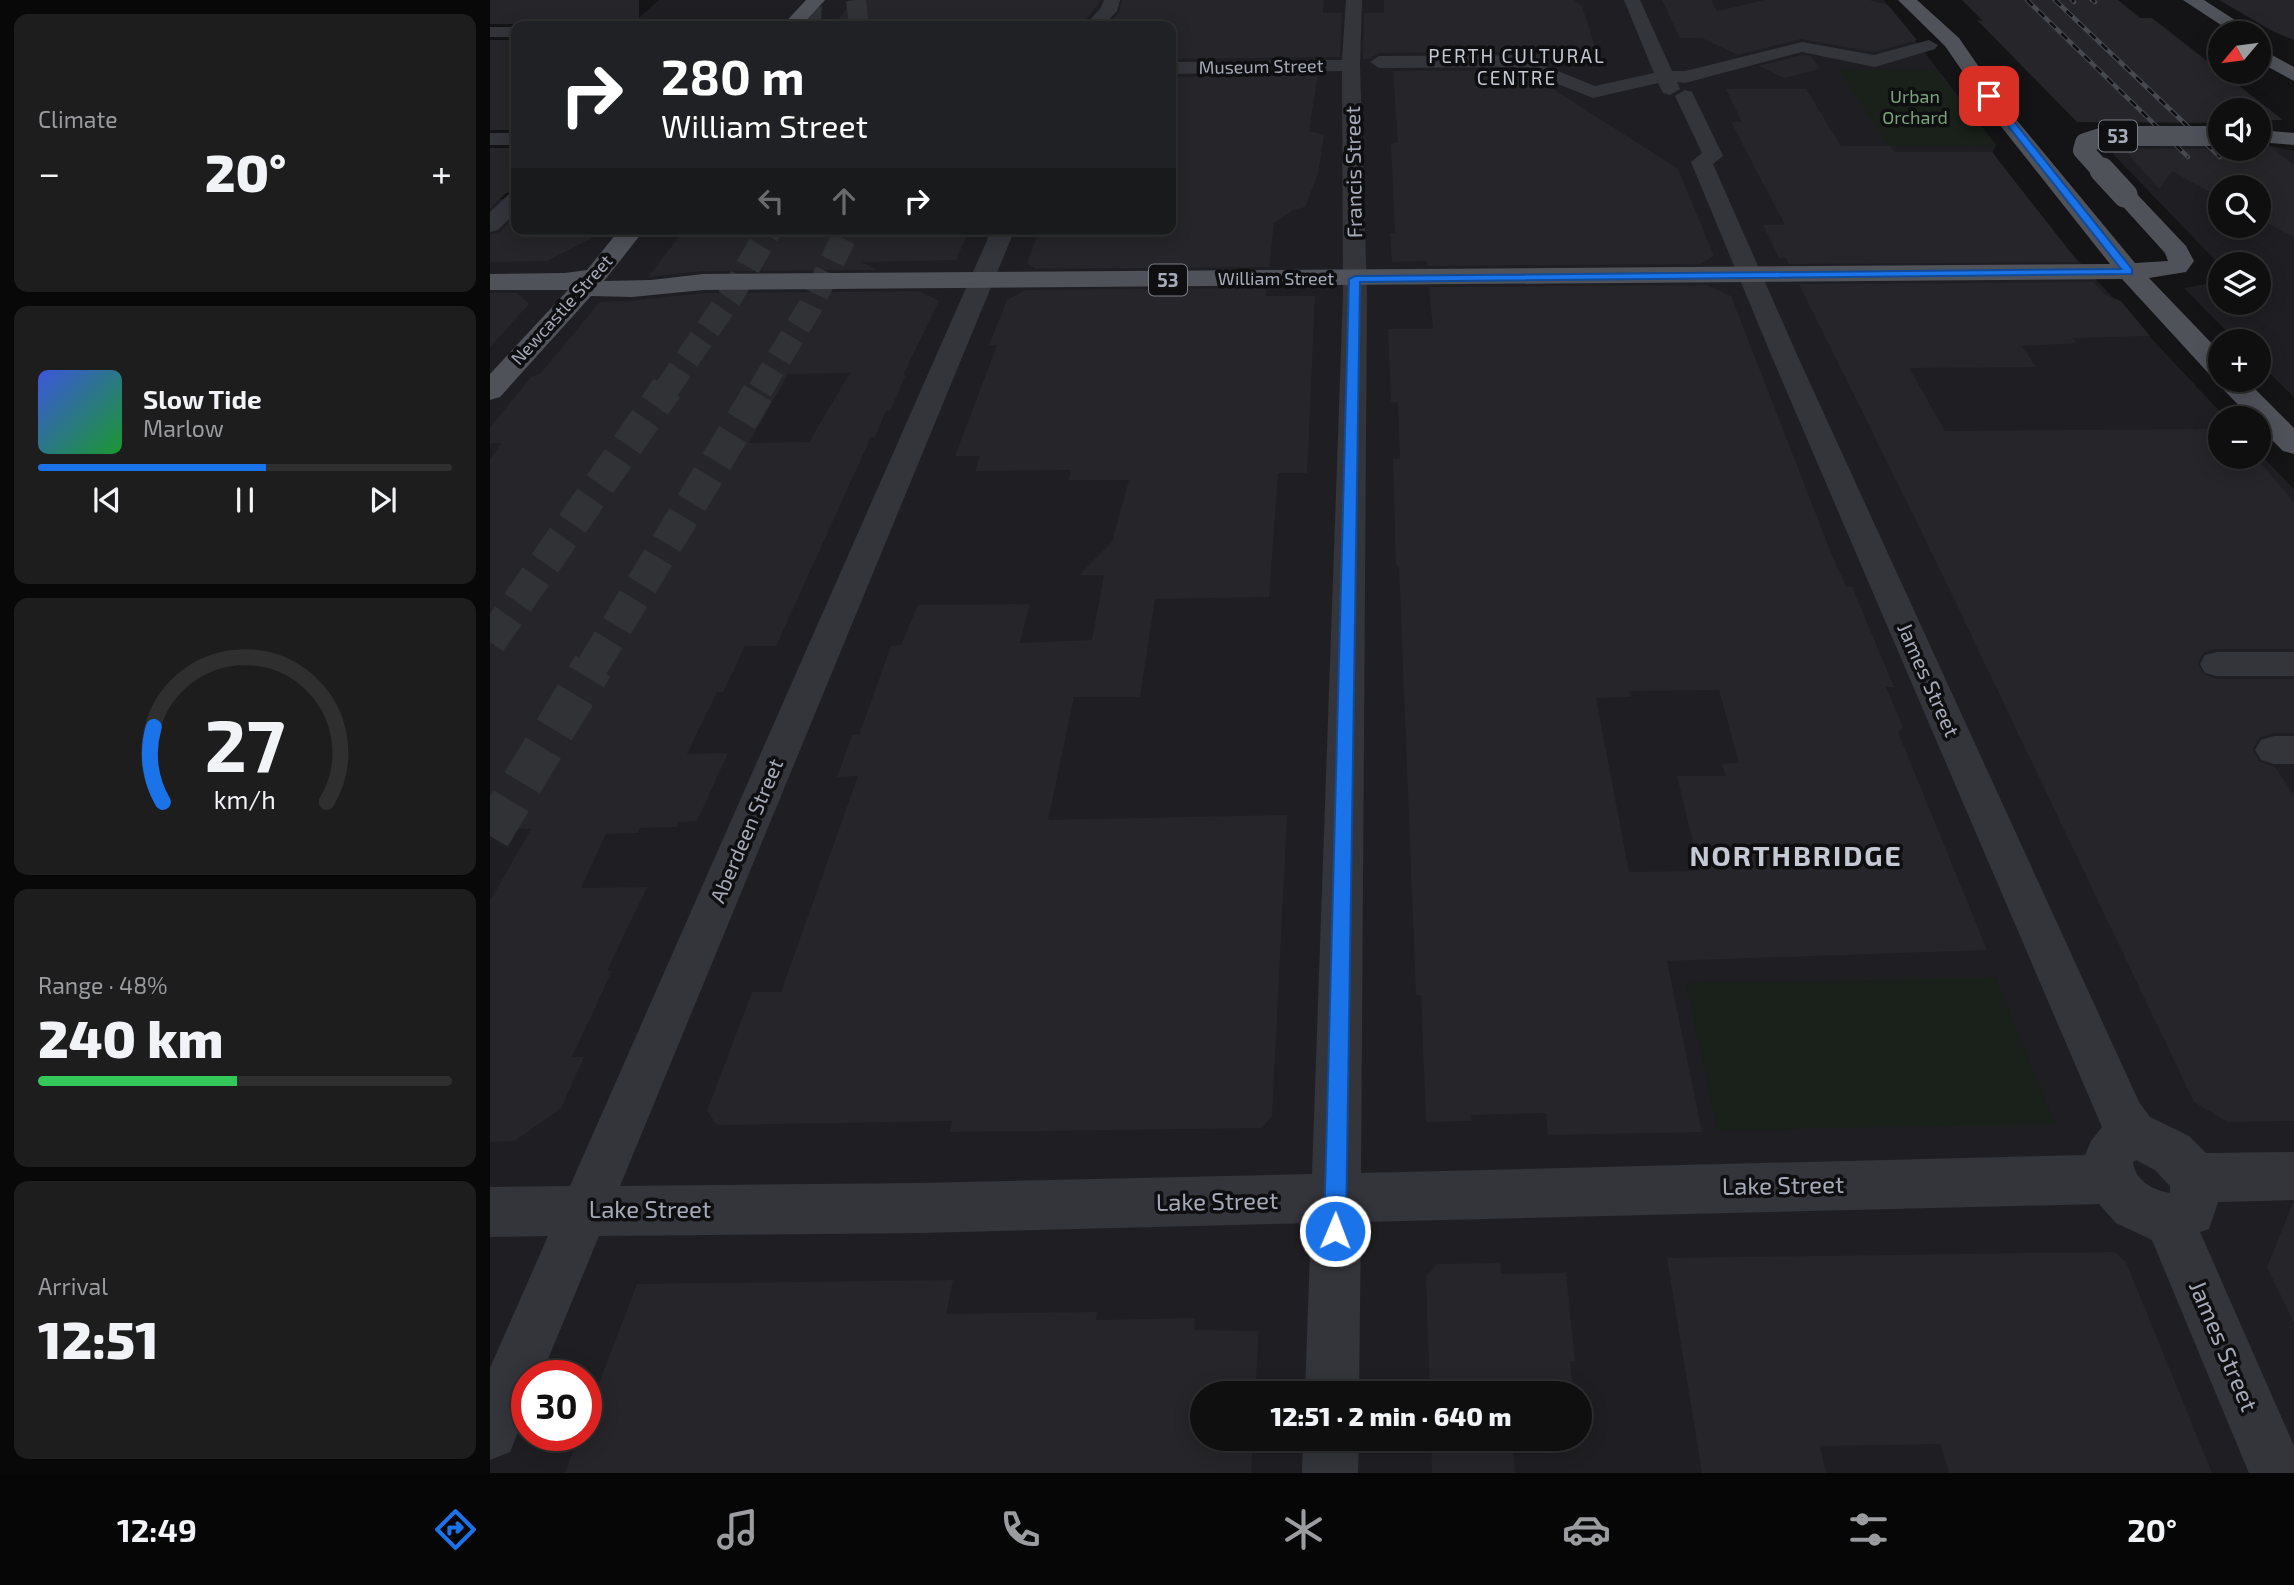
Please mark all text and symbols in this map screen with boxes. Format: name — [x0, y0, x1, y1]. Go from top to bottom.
north arrow — [2208, 21, 2272, 84]
map controls — [2208, 21, 2271, 469]
district label: PERTH CULTURAL CENTRE — [1428, 44, 1606, 89]
text: 280 m — [661, 46, 805, 105]
icon: right — [546, 49, 637, 140]
street label: Museum Street — [1198, 54, 1324, 78]
pin — [1959, 66, 2019, 126]
icon: arrive — [1970, 77, 2008, 115]
park label: Urban Orchard — [1882, 85, 1948, 128]
button: sound — [2208, 98, 2271, 161]
text: Climate — [38, 105, 118, 133]
text: William Street — [661, 106, 868, 144]
street label: Francis Street — [1339, 106, 1366, 238]
road number: 53 — [2099, 120, 2137, 152]
text: 20° — [205, 140, 286, 202]
text: − — [38, 149, 60, 195]
text: + — [431, 149, 452, 195]
button: search — [2208, 175, 2271, 238]
icon: left — [752, 182, 790, 220]
icon: ahead — [825, 182, 863, 220]
icon: right — [898, 182, 936, 220]
street label: Newcastle Street — [506, 250, 617, 369]
button: layers — [2208, 252, 2271, 315]
road number: 53 — [1149, 264, 1187, 296]
street label: William Street — [1218, 267, 1334, 289]
button: + — [2208, 329, 2271, 392]
text: Slow Tide — [143, 383, 262, 414]
button: − — [2208, 406, 2271, 469]
text: Marlow — [143, 414, 224, 442]
icon: previous — [88, 481, 126, 519]
icon: pause — [226, 481, 264, 519]
icon: next — [364, 481, 402, 519]
street label: James Street — [1893, 619, 1966, 740]
text: 27 — [205, 700, 285, 788]
street label: Aberdeen Street — [704, 754, 787, 906]
text: km/h — [214, 784, 276, 814]
district label: NORTHBRIDGE — [1689, 838, 1903, 872]
text: Range · 48% — [38, 971, 168, 999]
text: 240 km — [38, 1006, 224, 1068]
street label: Lake Street — [1722, 1169, 1844, 1200]
street label: Lake Street — [1156, 1185, 1278, 1216]
street label: Lake Street — [589, 1194, 711, 1223]
position arrow — [1298, 1194, 1372, 1268]
text: Arrival — [38, 1272, 108, 1300]
street label: James Street — [2184, 1276, 2265, 1415]
text: 12:51 — [38, 1307, 159, 1369]
speed limit sign: 30 — [511, 1360, 602, 1451]
text: 12:51 · 2 min · 640 m — [1270, 1400, 1512, 1431]
icon: directions — [431, 1505, 480, 1554]
icon: music — [713, 1505, 762, 1554]
icon: phone — [996, 1505, 1045, 1554]
icon: climate — [1279, 1505, 1328, 1554]
icon: car — [1562, 1505, 1611, 1554]
icon: filters — [1844, 1505, 1893, 1554]
text: 12:49 — [117, 1510, 197, 1548]
text: 20° — [2127, 1510, 2177, 1548]

